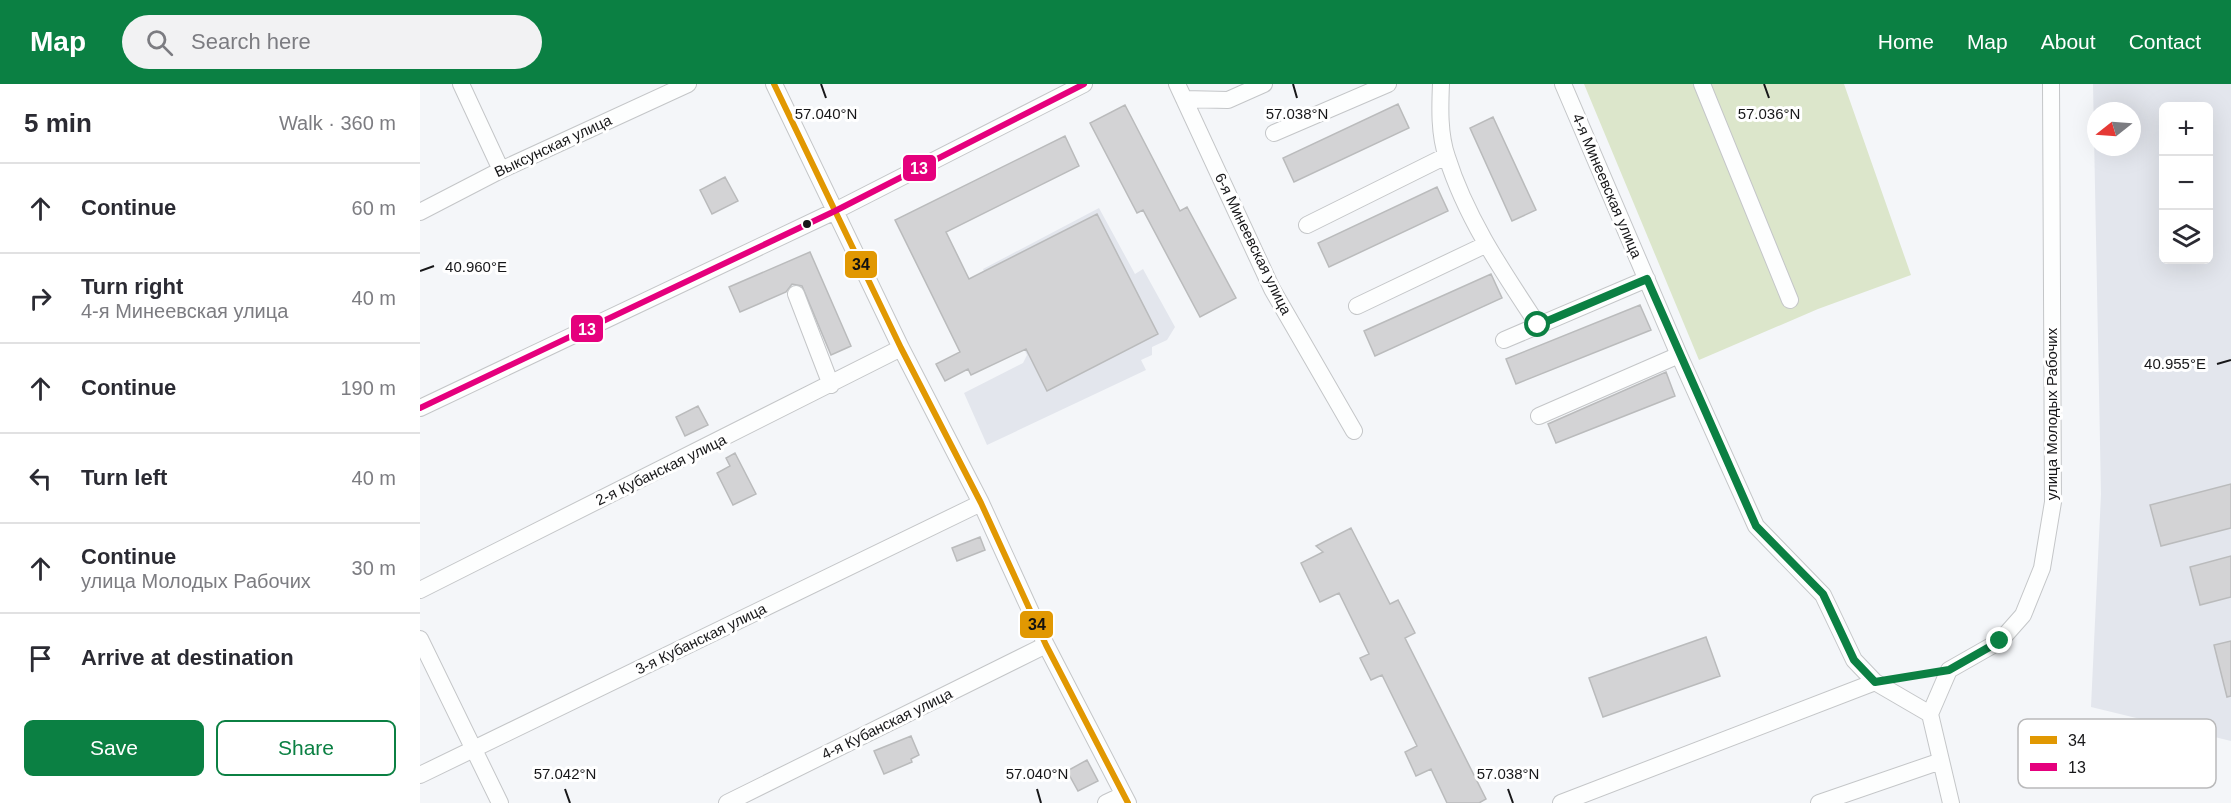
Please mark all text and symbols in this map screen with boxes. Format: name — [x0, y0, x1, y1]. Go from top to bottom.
search box — [122, 15, 542, 69]
text: Map — [30, 26, 86, 57]
icon: search — [143, 26, 176, 59]
text: Search here — [191, 29, 311, 54]
text: Home — [1878, 30, 1934, 53]
text: Map — [1967, 30, 2008, 53]
text: About — [2041, 30, 2096, 53]
text: Contact — [2129, 30, 2201, 53]
north arrow — [2087, 102, 2141, 156]
map controls — [2159, 102, 2213, 264]
button: + — [2159, 102, 2213, 156]
text: 57.040°N — [795, 105, 857, 122]
text: 57.038°N — [1266, 105, 1328, 122]
text: 57.036°N — [1738, 105, 1800, 122]
text: 5 min — [24, 108, 92, 138]
street label: Выксунская улица — [492, 111, 615, 180]
street label: 4-я Минеевская улица — [1569, 111, 1646, 261]
text: Walk · 360 m — [279, 112, 396, 134]
line badge: 13 — [902, 154, 937, 182]
button: − — [2159, 156, 2213, 210]
text: 13 — [910, 160, 928, 177]
street label: 6-я Минеевская улица — [1212, 170, 1295, 318]
icon: ahead — [24, 192, 57, 225]
text: Continue — [81, 195, 176, 220]
text: 60 m — [352, 197, 396, 219]
button: layers — [2159, 210, 2213, 264]
unlabelled marker — [801, 218, 813, 230]
line badge: 34 — [844, 250, 878, 279]
text: 34 — [852, 256, 870, 273]
text: 40.960°E — [445, 258, 507, 275]
text: Turn right — [81, 274, 183, 299]
icon: right — [24, 282, 57, 315]
text: 40 m — [352, 287, 396, 309]
text: 4-я Минеевская улица — [81, 300, 288, 322]
route start — [1524, 311, 1550, 337]
line badge: 13 — [570, 314, 604, 343]
text: 13 — [578, 321, 596, 338]
street label: улица Молодых Рабочих — [2043, 327, 2060, 500]
text: 40.955°E — [2144, 355, 2206, 372]
icon: ahead — [24, 372, 57, 405]
text: Continue — [81, 375, 176, 400]
text: 190 m — [340, 377, 396, 399]
street label: 2-я Кубанская улица — [593, 430, 729, 509]
icon: left — [24, 462, 57, 495]
text: Turn left — [81, 465, 167, 490]
text: 40 m — [352, 467, 396, 489]
text: Continue — [81, 544, 176, 569]
icon: ahead — [24, 552, 57, 585]
text: 30 m — [352, 557, 396, 579]
text: улица Молодых Рабочих — [81, 570, 311, 592]
street label: 3-я Кубанская улица — [633, 599, 769, 678]
line badge: 34 — [1019, 610, 1054, 639]
text: 34 — [1028, 616, 1046, 633]
route end — [1986, 627, 2012, 653]
icon: arrive — [24, 642, 57, 675]
text: Arrive at destination — [81, 645, 294, 670]
street label: 4-я Кубанская улица — [819, 684, 955, 763]
legend — [2018, 719, 2216, 788]
button: Save — [24, 720, 204, 776]
button: Share — [216, 720, 396, 776]
text: 34 — [2068, 732, 2086, 749]
text: 13 — [2068, 759, 2086, 776]
text: 57.042°N — [534, 765, 596, 782]
text: 57.040°N — [1006, 765, 1068, 782]
text: 57.038°N — [1477, 765, 1539, 782]

